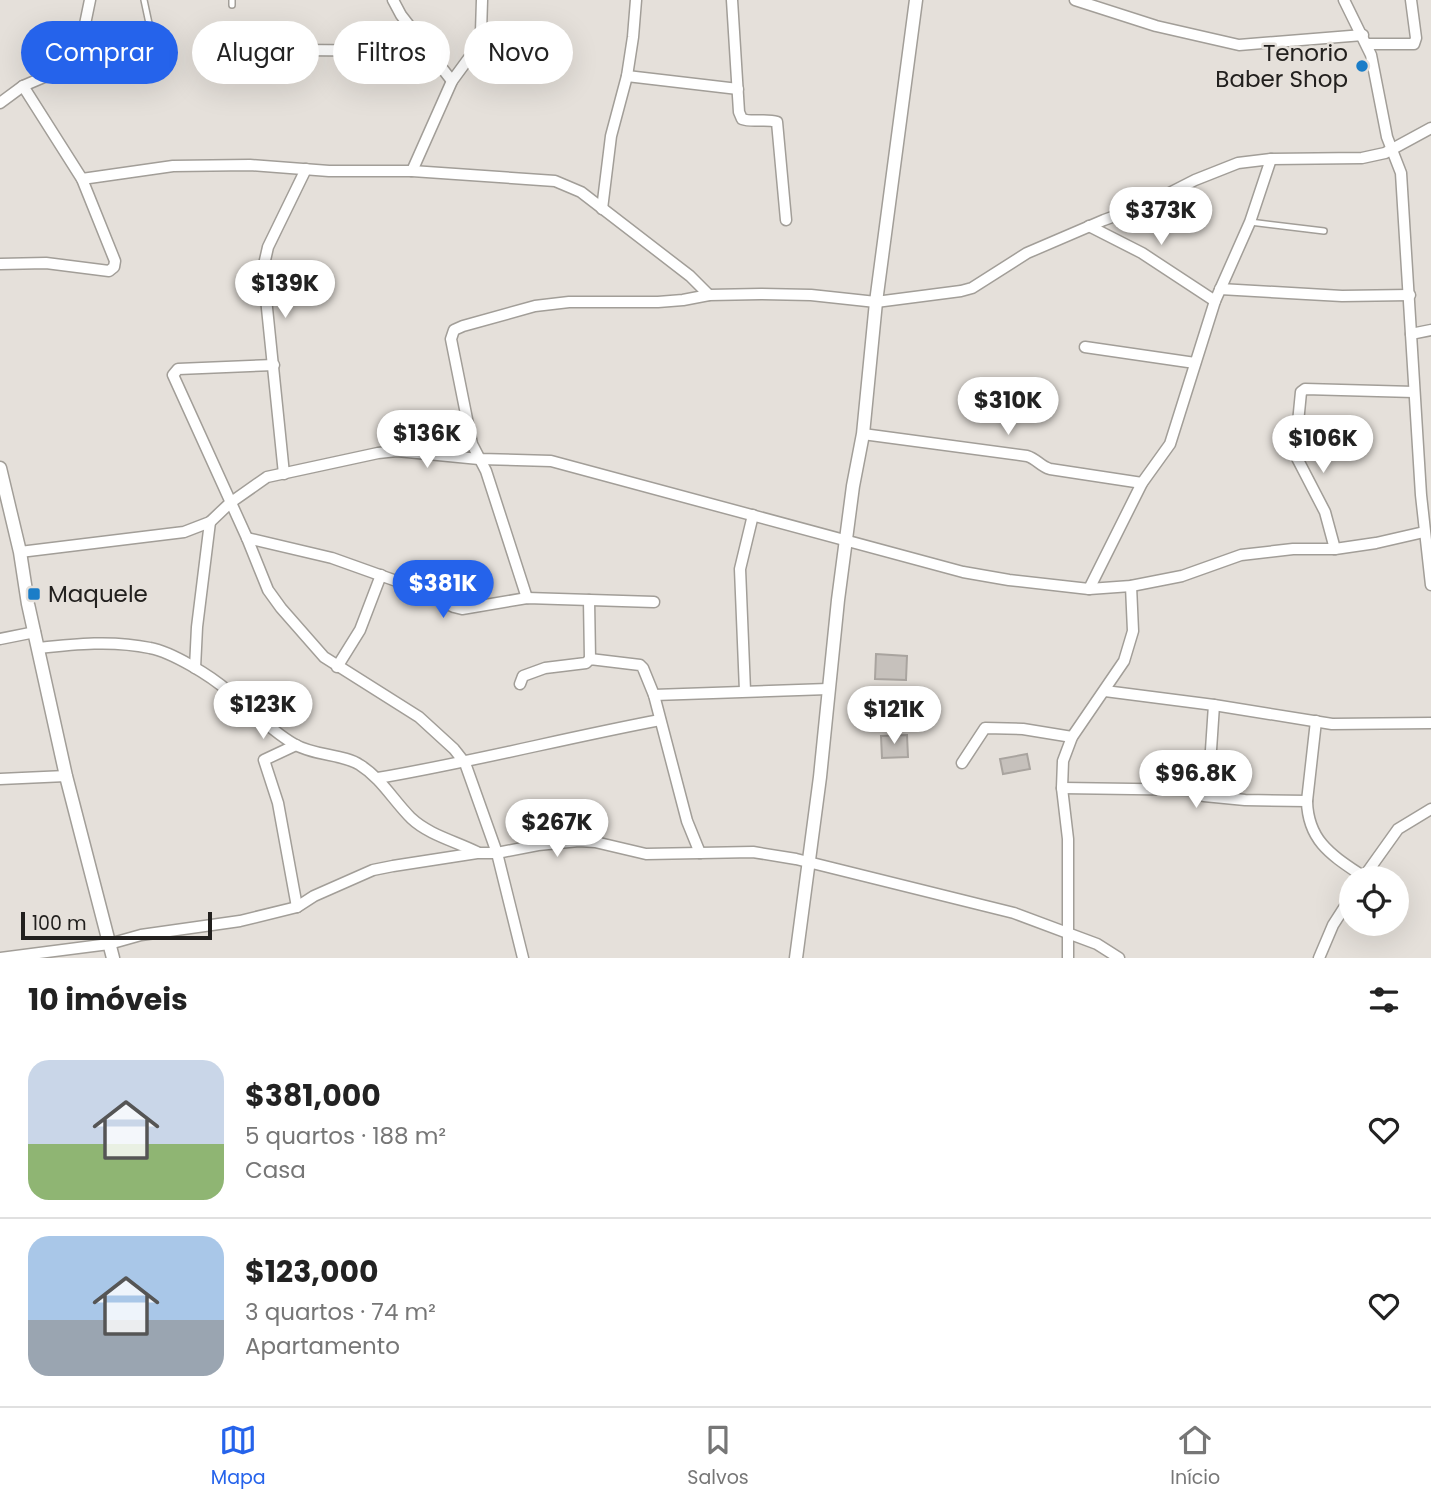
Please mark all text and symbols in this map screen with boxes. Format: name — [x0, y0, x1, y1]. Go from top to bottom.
chip: Comprar — [21, 21, 178, 84]
chip: Alugar — [192, 21, 319, 84]
chip: Filtros — [333, 21, 450, 84]
chip: Novo — [464, 21, 573, 84]
place label: Tenorio Baber Shop — [1215, 37, 1348, 95]
marker: Tenorio Baber Shop — [1354, 58, 1370, 74]
pin: $373K — [1112, 188, 1210, 247]
text: $373K — [1125, 194, 1197, 226]
pin: $139K — [236, 260, 334, 320]
text: $139K — [251, 267, 319, 299]
pin: $310K — [959, 378, 1057, 437]
text: $310K — [974, 384, 1042, 416]
pin: $136K — [378, 410, 476, 470]
pin: $106K — [1274, 416, 1372, 475]
text: $136K — [393, 417, 461, 449]
text: $106K — [1288, 422, 1358, 454]
pin: $381K — [394, 560, 492, 620]
text: $381K — [409, 567, 477, 599]
place label: Maquele — [48, 578, 148, 610]
marker: Maquele — [26, 586, 42, 602]
pin: $123K — [214, 682, 312, 741]
pin: $121K — [845, 686, 943, 746]
text: $123K — [230, 688, 296, 720]
text: $121K — [863, 693, 925, 725]
pin: $96.8K — [1139, 750, 1253, 810]
text: $96.8K — [1155, 757, 1237, 789]
pin: $267K — [508, 800, 606, 859]
text: $267K — [521, 806, 593, 838]
map controls — [1339, 866, 1409, 936]
button: locate — [1339, 866, 1409, 936]
scale bar — [21, 909, 212, 941]
text: 100 m — [32, 910, 87, 937]
text: 10 imóveis — [28, 978, 188, 1021]
icon: filters — [1365, 981, 1403, 1019]
text: $381,000 — [245, 1074, 381, 1117]
icon: home — [84, 1088, 168, 1172]
icon: heart — [1365, 1111, 1403, 1149]
text: 5 quartos · 188 m² — [245, 1120, 446, 1152]
text: Casa — [245, 1154, 306, 1186]
text: $123,000 — [245, 1250, 379, 1293]
icon: home — [84, 1264, 168, 1348]
icon: heart — [1365, 1287, 1403, 1325]
text: 3 quartos · 74 m² — [245, 1296, 436, 1328]
text: Apartamento — [245, 1330, 400, 1362]
tab: Mapa — [211, 1421, 266, 1492]
tab: Salvos — [687, 1421, 749, 1492]
tab: Início — [1170, 1421, 1220, 1492]

